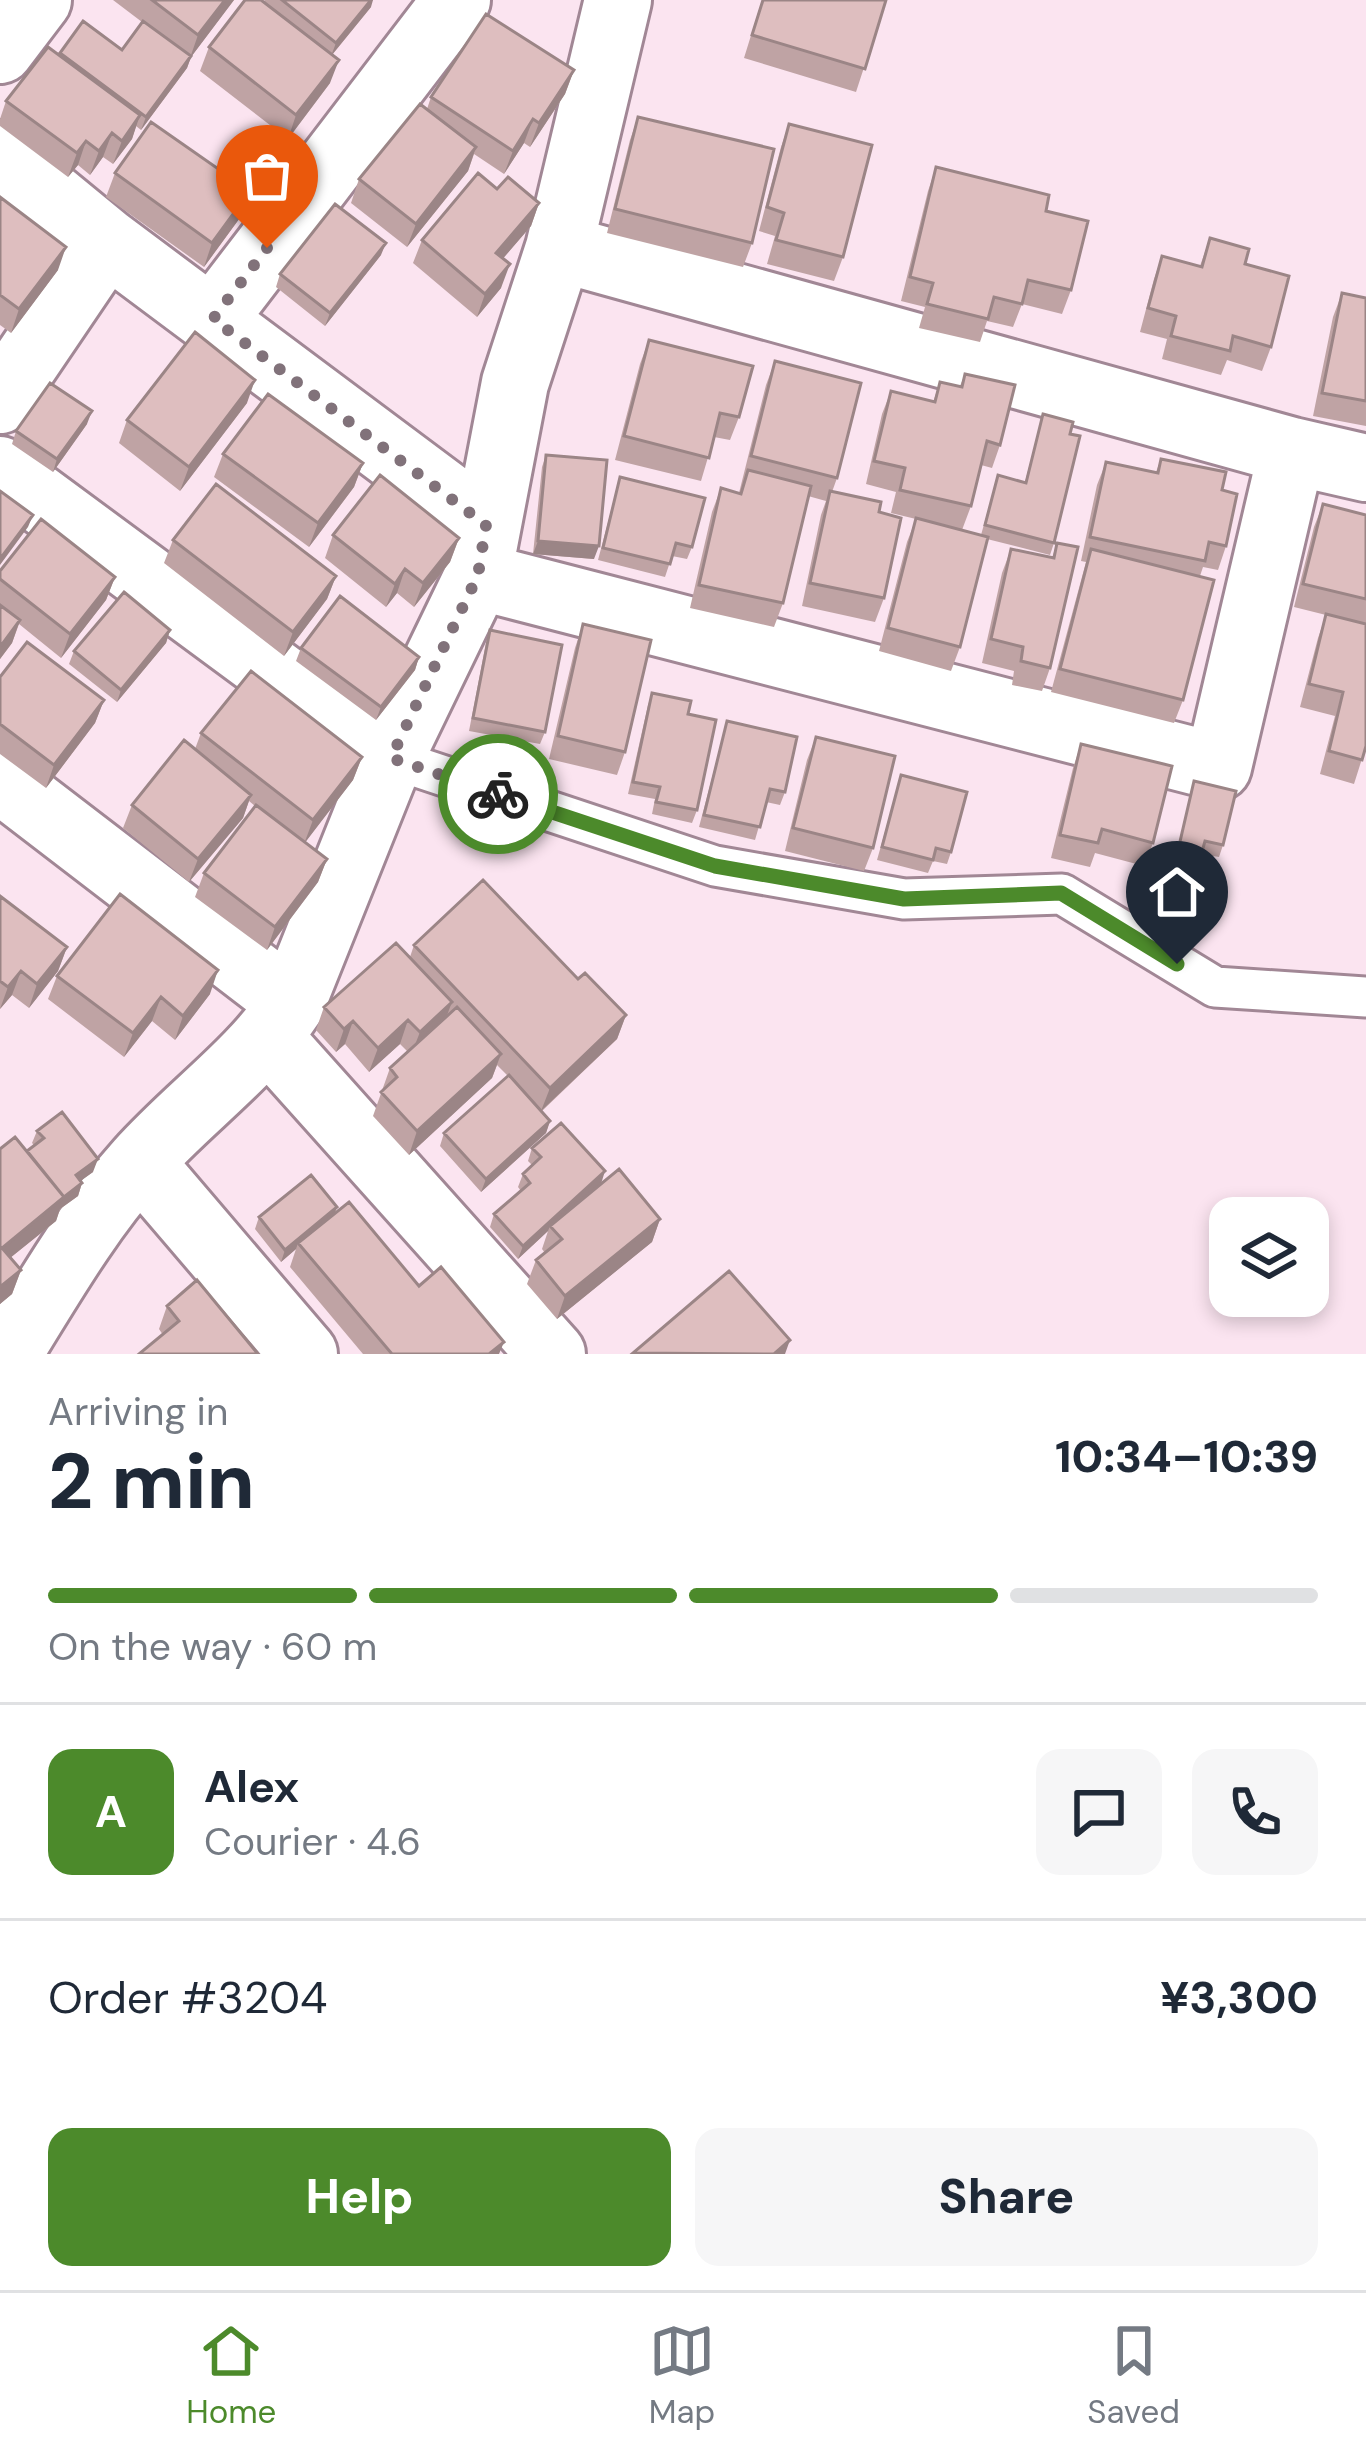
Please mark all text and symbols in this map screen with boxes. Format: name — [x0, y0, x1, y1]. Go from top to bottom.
pin — [216, 125, 318, 248]
icon: bag — [234, 143, 300, 209]
courier — [438, 734, 558, 854]
icon: bike — [465, 761, 531, 827]
pin — [1126, 841, 1228, 964]
icon: home — [1144, 859, 1210, 925]
map controls — [1209, 1197, 1329, 1317]
button: layers — [1209, 1197, 1329, 1317]
text: Arriving in — [48, 1386, 228, 1437]
text: 10:34–10:39 — [1055, 1427, 1318, 1486]
text: 2 min — [48, 1431, 255, 1532]
text: On the way · 60 m — [48, 1621, 377, 1672]
button: chat — [1036, 1749, 1162, 1875]
button: phone — [1192, 1749, 1318, 1875]
text: Alex — [204, 1757, 299, 1816]
text: A — [95, 1782, 127, 1841]
text: Courier · 4.6 — [204, 1816, 421, 1867]
text: Order #3204 — [48, 1968, 327, 2027]
text: ¥3,300 — [1160, 1968, 1318, 2027]
button: Help — [48, 2128, 671, 2266]
button: Share — [695, 2128, 1318, 2266]
tab: Home — [186, 2318, 276, 2433]
tab: Map — [649, 2318, 715, 2433]
tab: Saved — [1087, 2318, 1180, 2433]

